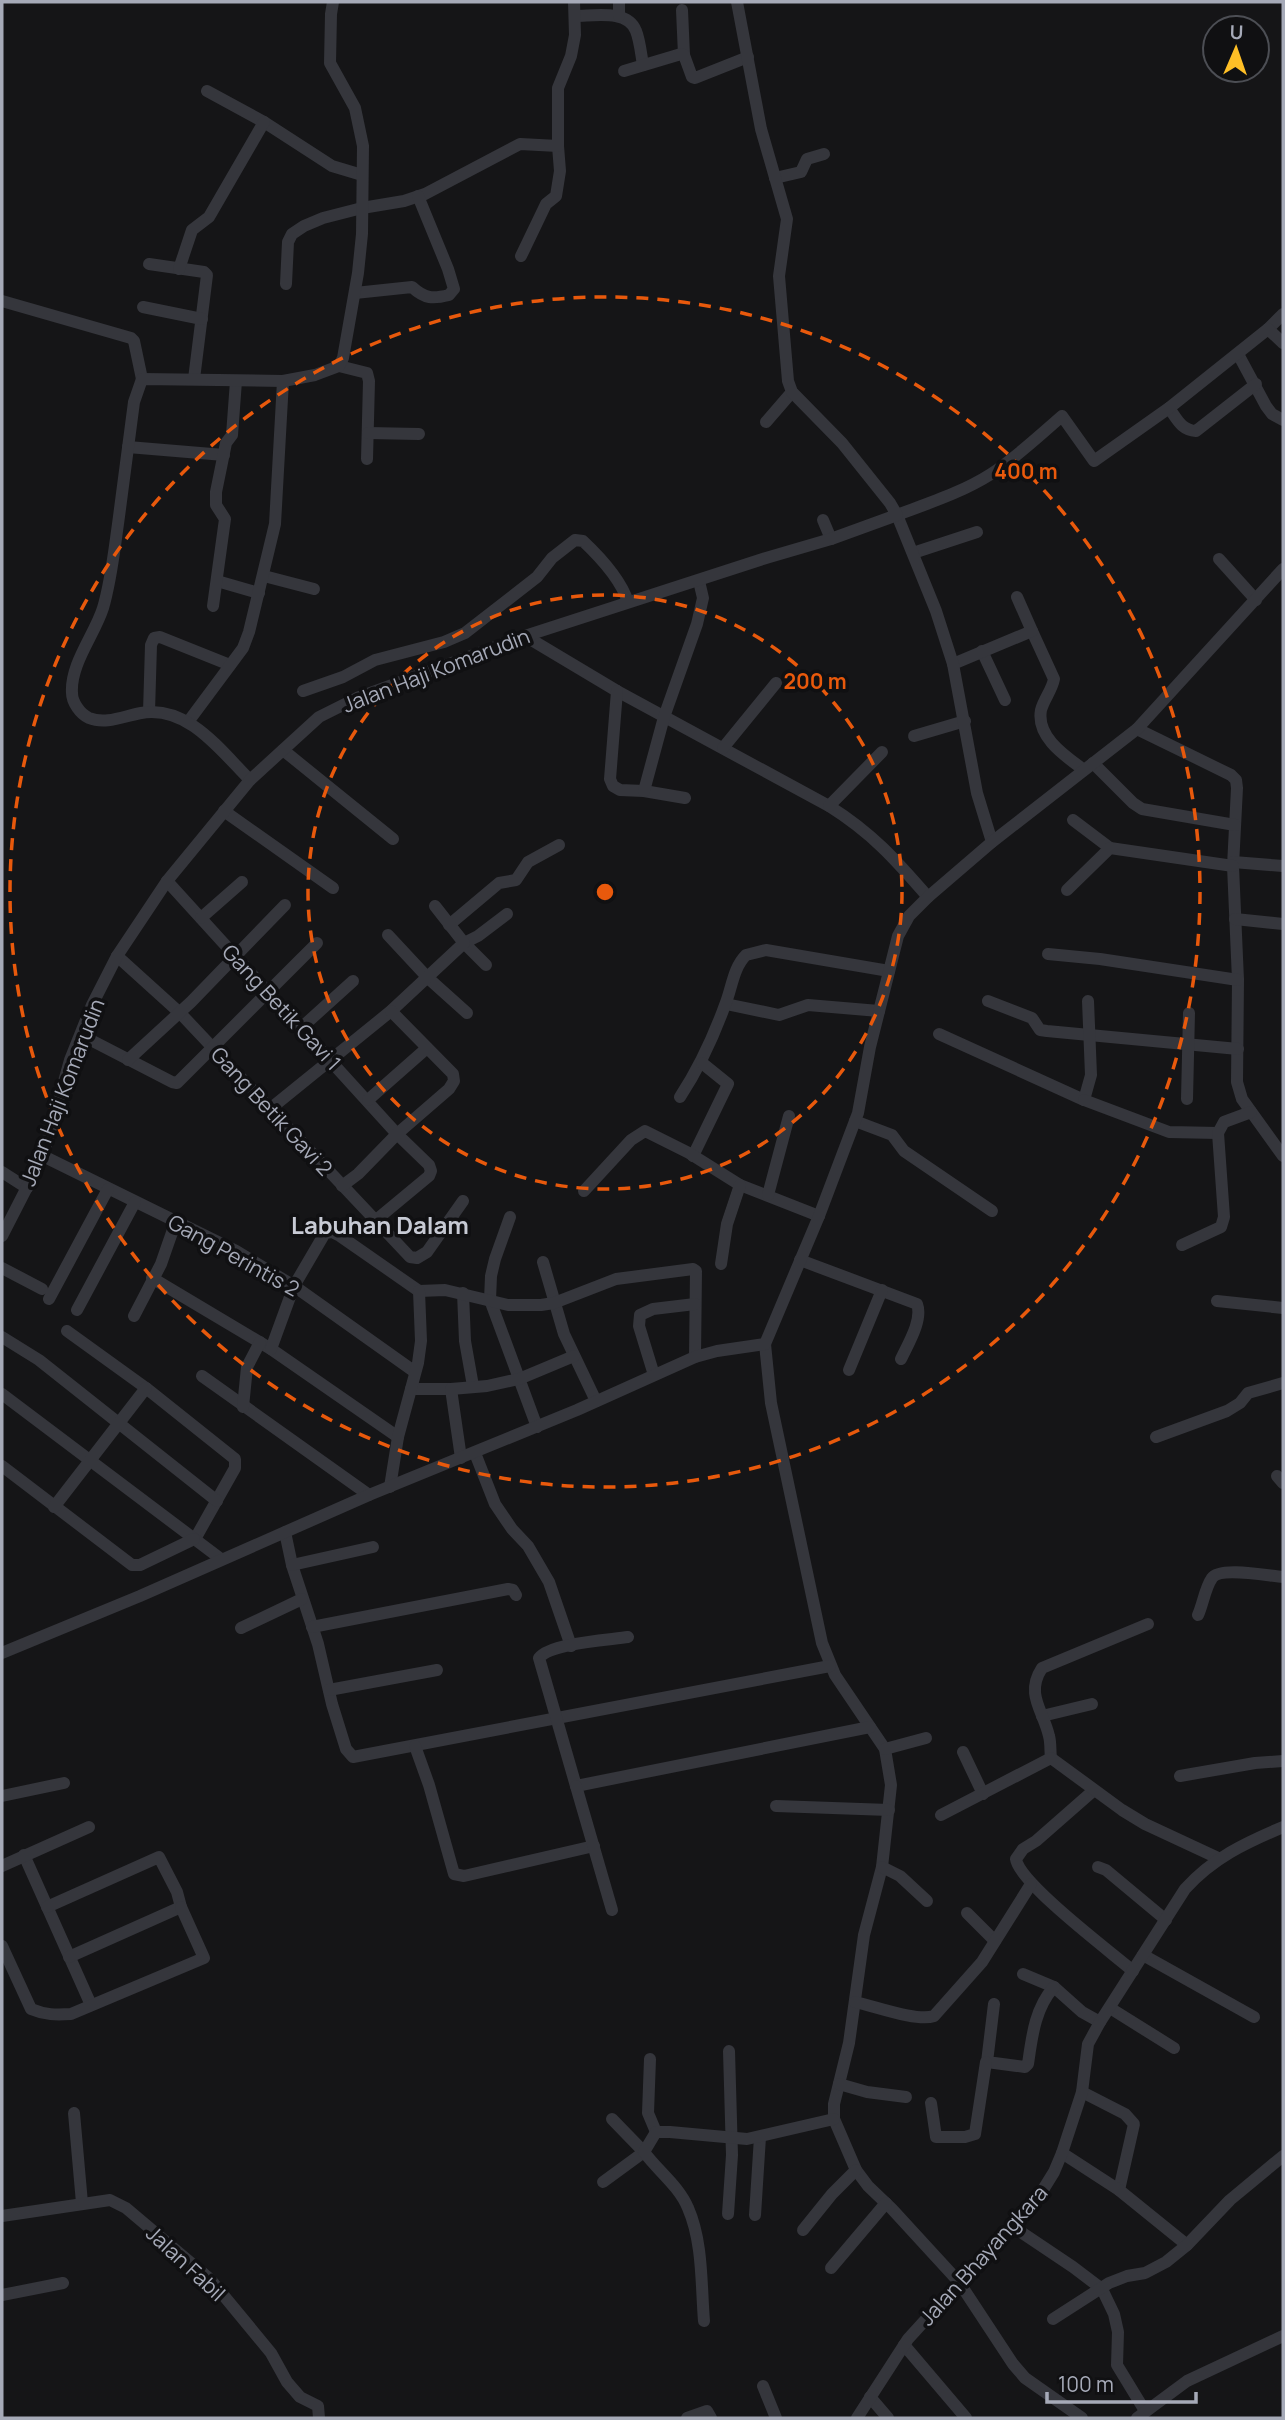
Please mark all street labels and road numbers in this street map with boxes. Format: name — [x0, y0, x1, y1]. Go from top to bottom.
street label: Jalan Haji Komarudin — [338, 621, 534, 719]
street label: Gang Betik Gavi 1 — [216, 938, 348, 1076]
street label: Jalan Haji Komarudin — [13, 994, 111, 1190]
street label: Gang Betik Gavi 2 — [205, 1041, 339, 1181]
street label: Gang Perintis 2 — [163, 1207, 305, 1303]
street label: Jalan Bhayangkara — [913, 2179, 1053, 2331]
street label: Jalan Fabil — [140, 2219, 232, 2307]

